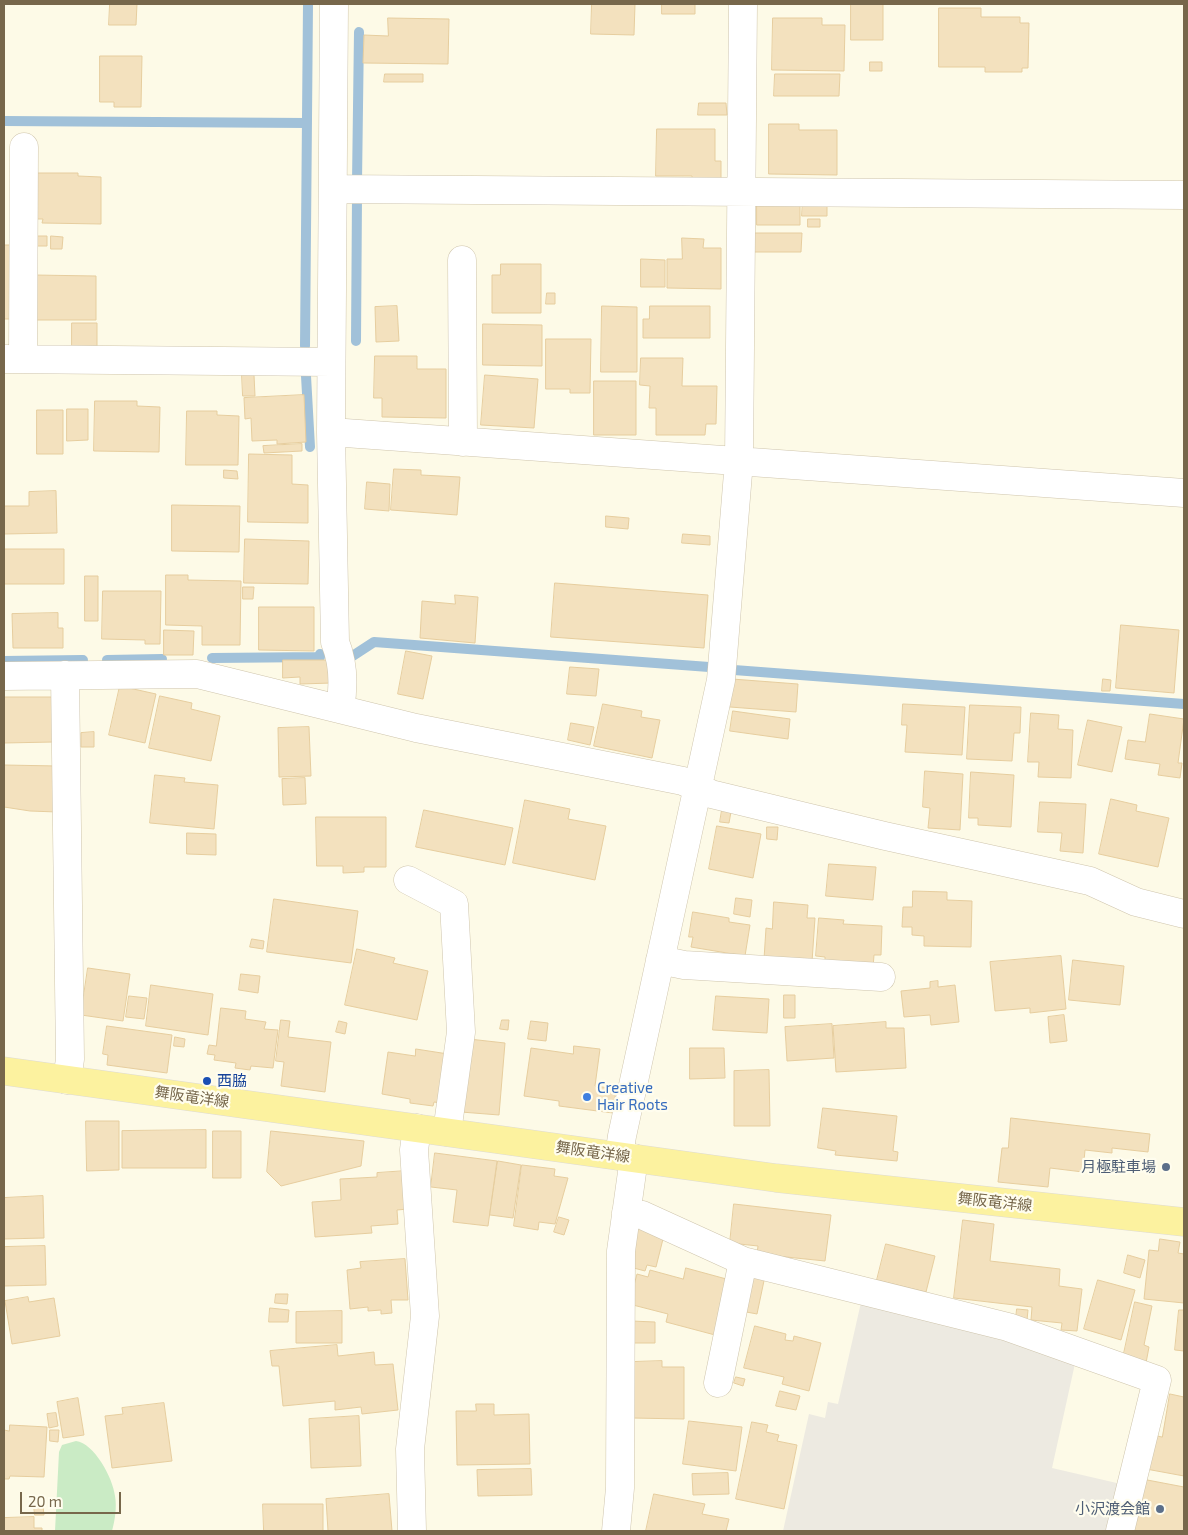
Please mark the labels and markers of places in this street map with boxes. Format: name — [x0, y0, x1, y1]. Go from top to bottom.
place label: 西脇 — [217, 1072, 247, 1090]
marker: 西脇 — [201, 1075, 213, 1087]
place label: Creative Hair Roots — [597, 1079, 668, 1114]
marker: Creative Hair Roots — [581, 1091, 593, 1103]
place label: 月極駐車場 — [1081, 1158, 1156, 1176]
marker: 月極駐車場 — [1160, 1161, 1172, 1173]
place label: 小沢渡会館 — [1075, 1500, 1150, 1518]
marker: 小沢渡会館 — [1154, 1503, 1166, 1515]

